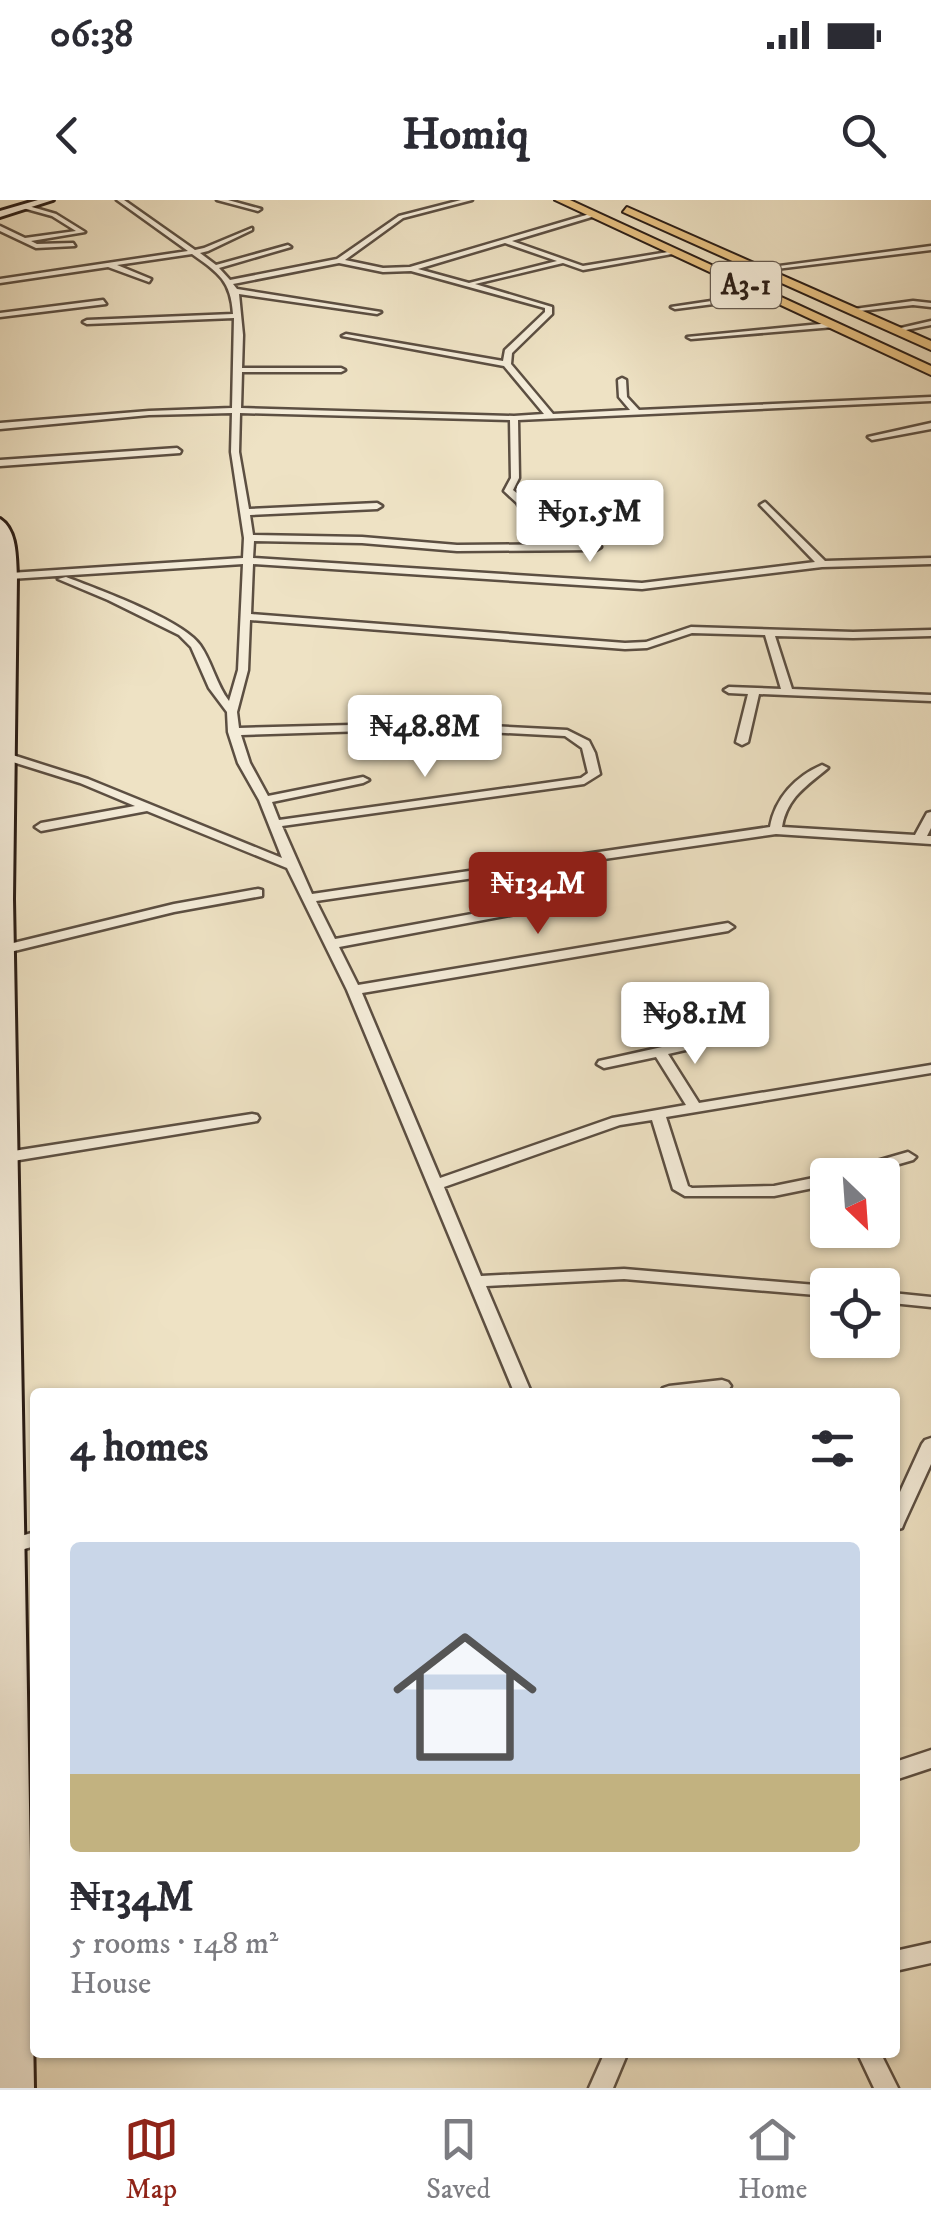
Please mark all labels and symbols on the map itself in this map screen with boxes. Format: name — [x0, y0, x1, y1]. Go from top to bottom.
road number: A3-1 — [711, 262, 781, 308]
pin: ₦91.5M — [509, 480, 671, 565]
pin: ₦48.8M — [344, 695, 506, 780]
pin: ₦134M — [468, 852, 608, 937]
pin: ₦98.1M — [614, 982, 776, 1067]
north arrow — [810, 1158, 900, 1248]

